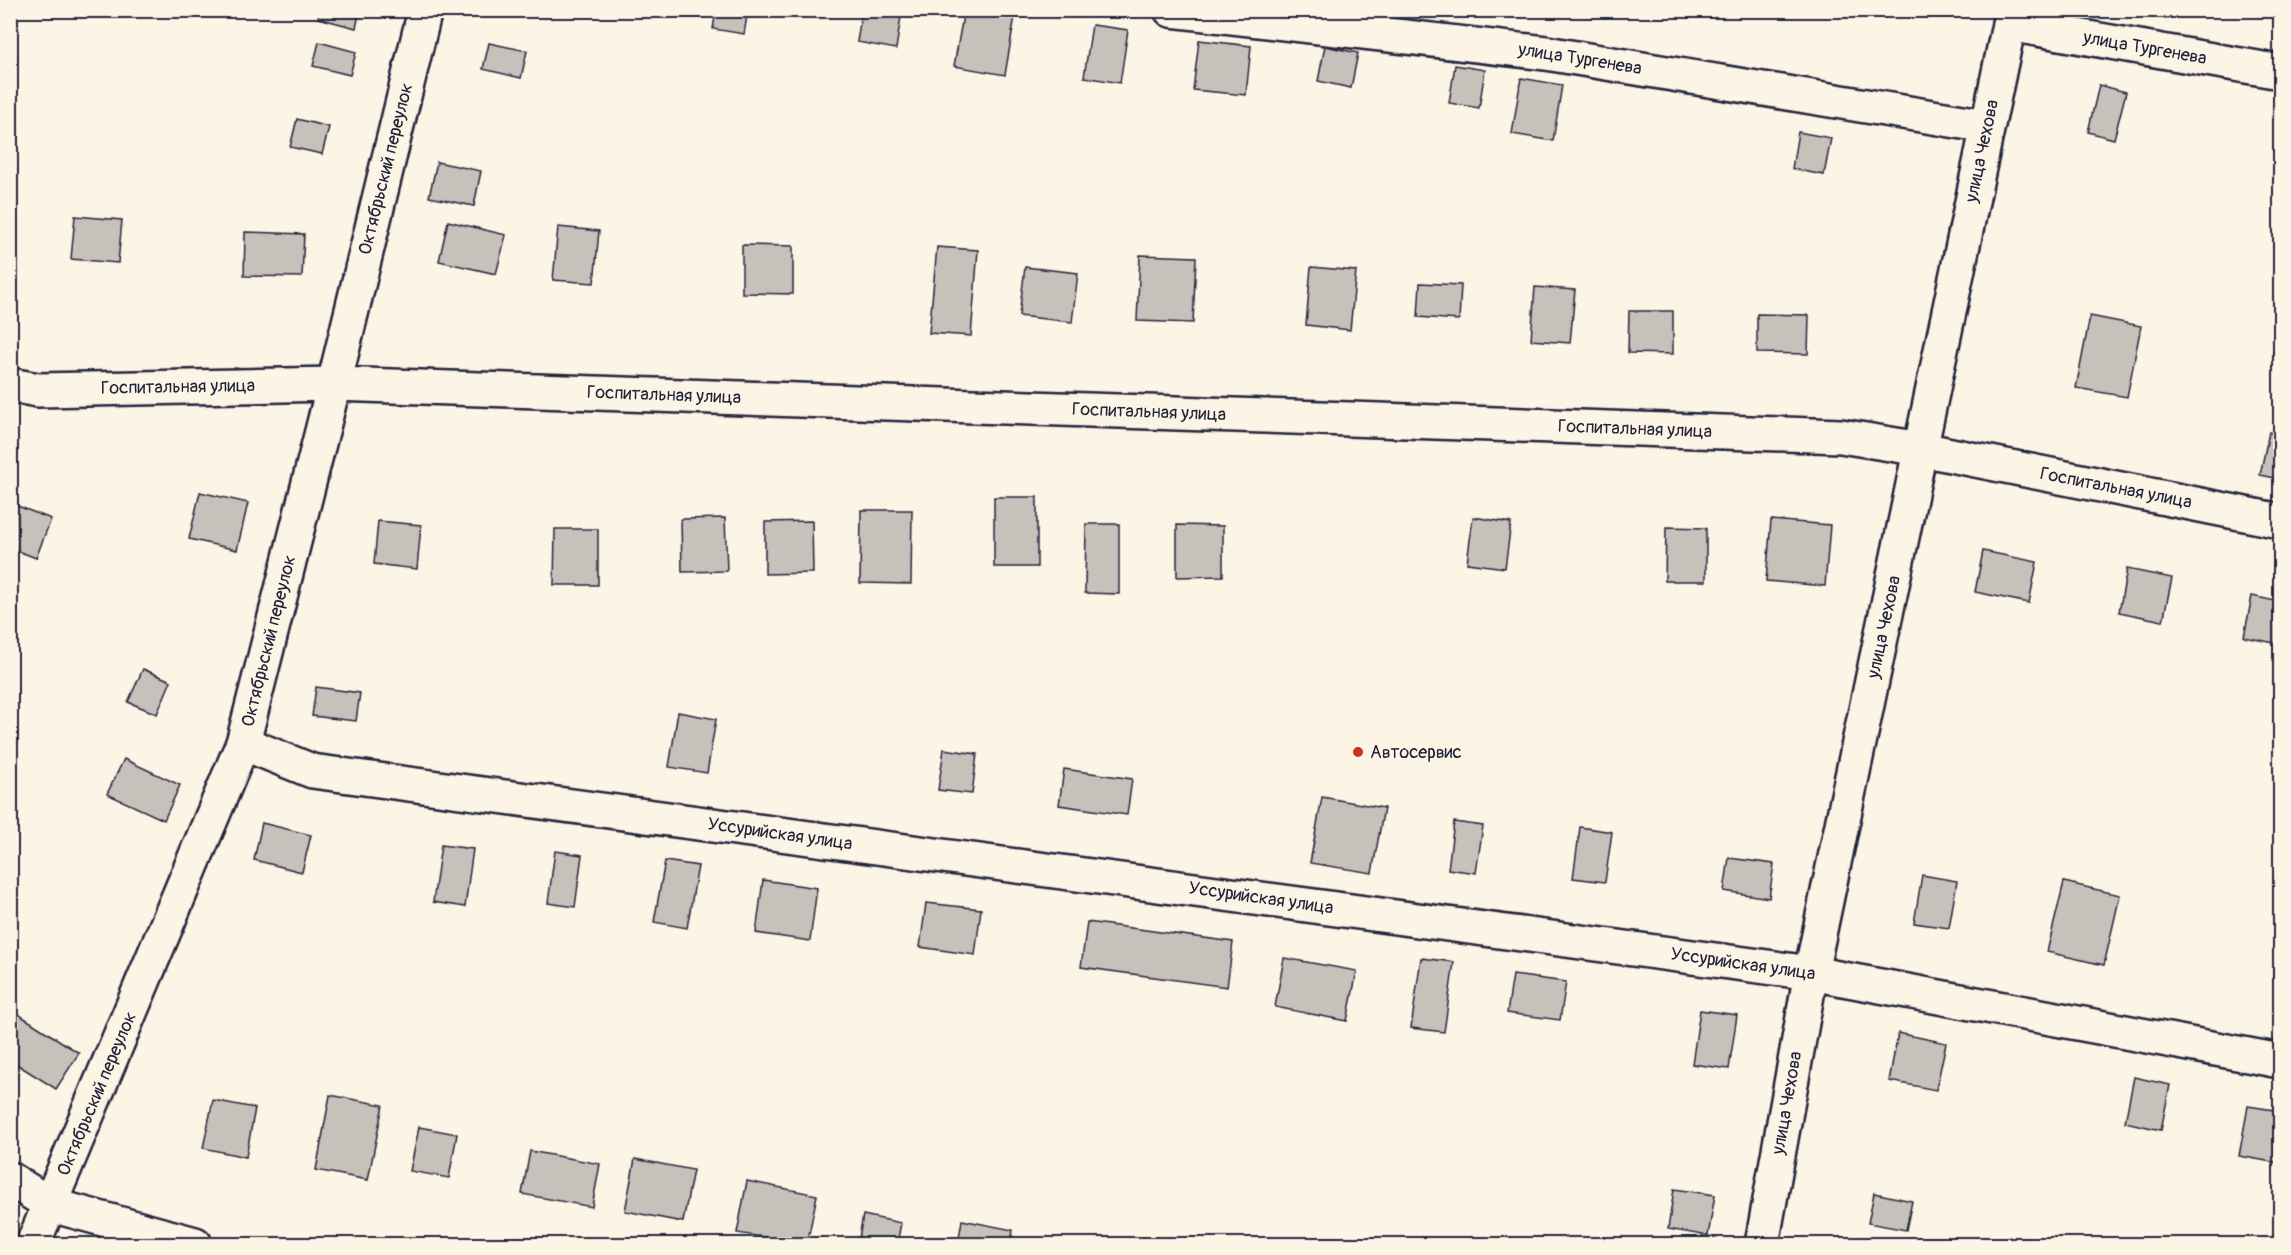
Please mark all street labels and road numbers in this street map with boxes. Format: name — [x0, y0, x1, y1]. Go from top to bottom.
street label: улица Тургенева — [2080, 26, 2209, 70]
street label: улица Тургенева — [1515, 38, 1644, 80]
street label: Октябрьский переулок — [354, 81, 418, 257]
street label: улица Чехова — [1960, 98, 2004, 205]
street label: Госпитальная улица — [101, 374, 255, 400]
street label: Госпитальная улица — [587, 381, 741, 409]
street label: Госпитальная улица — [1072, 398, 1226, 426]
street label: Госпитальная улица — [1558, 415, 1712, 443]
street label: Госпитальная улица — [2038, 462, 2194, 514]
street label: Октябрьский переулок — [237, 553, 301, 729]
street label: улица Чехова — [1862, 574, 1906, 681]
street label: Уссурийская улица — [706, 812, 854, 856]
street label: Уссурийская улица — [1187, 876, 1335, 920]
street label: Уссурийская улица — [1669, 942, 1817, 986]
street label: Октябрьский переулок — [52, 1009, 142, 1179]
street label: улица Чехова — [1766, 1050, 1807, 1157]

